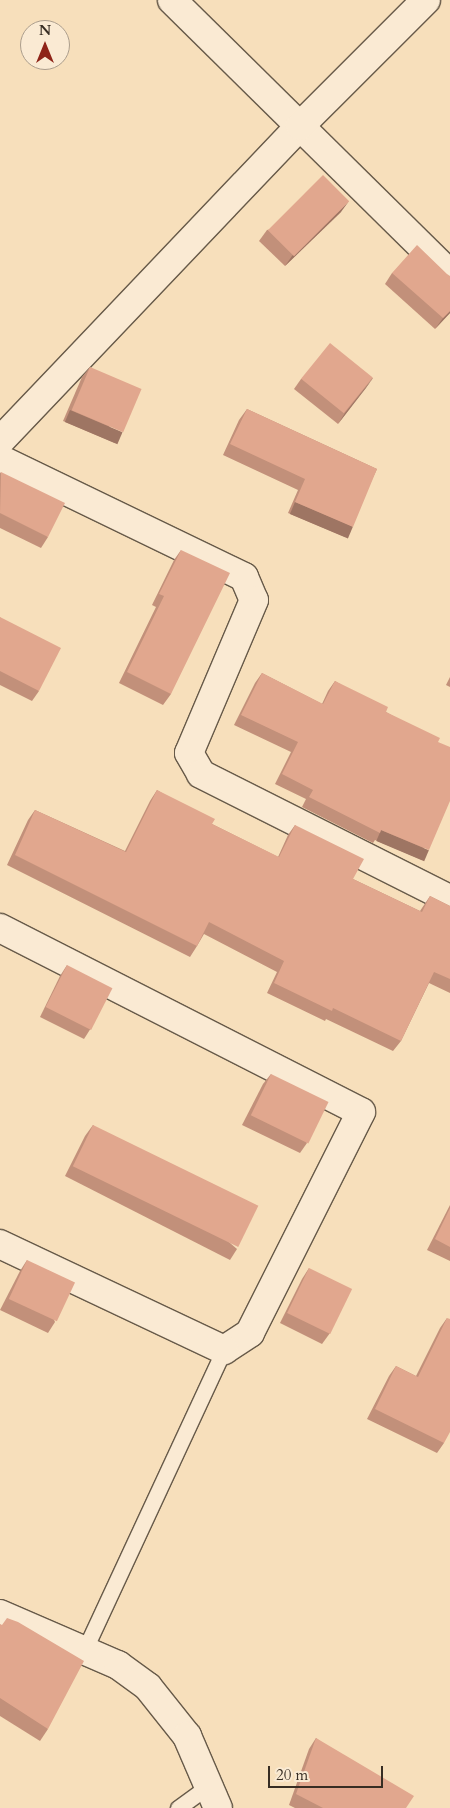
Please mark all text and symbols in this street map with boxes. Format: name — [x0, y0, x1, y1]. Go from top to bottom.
north arrow — [20, 20, 70, 70]
text: N — [39, 21, 51, 40]
scale bar — [270, 1756, 385, 1788]
text: 20 m — [276, 1765, 308, 1785]

